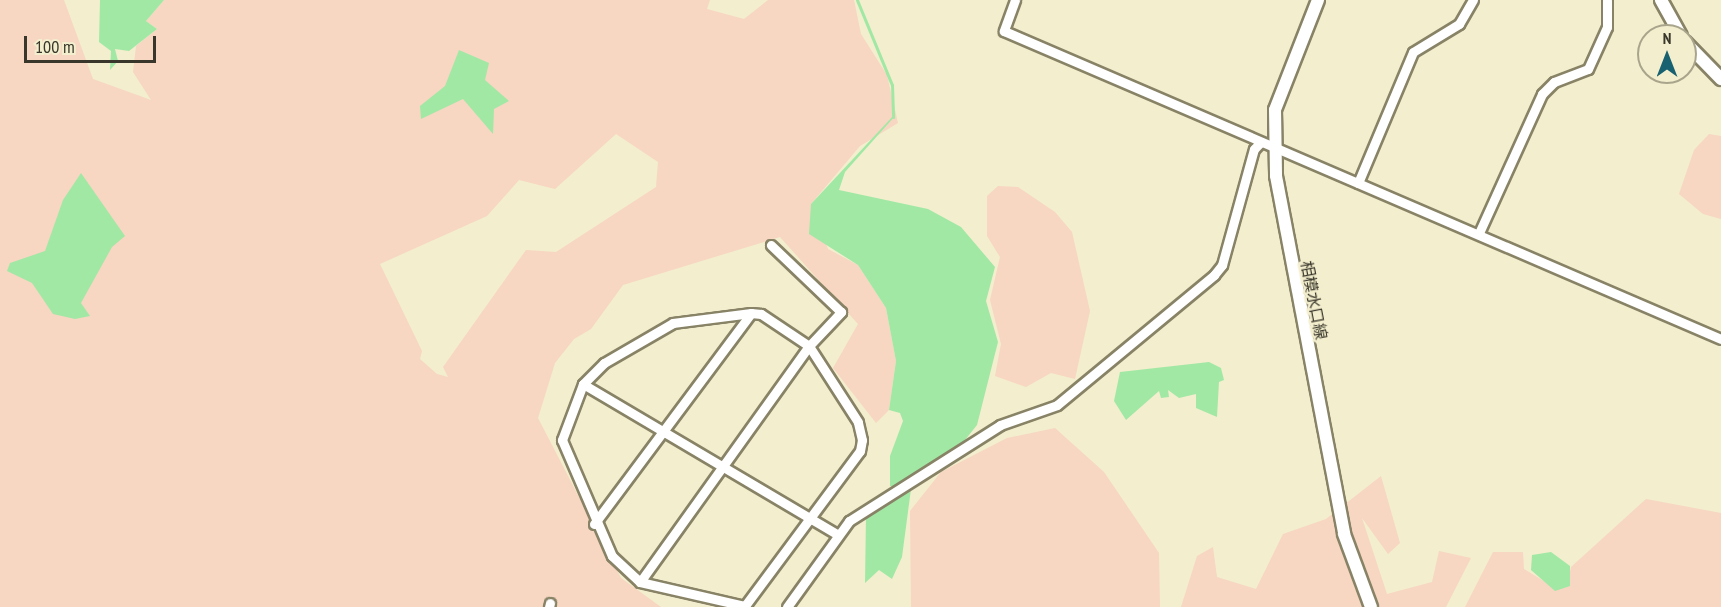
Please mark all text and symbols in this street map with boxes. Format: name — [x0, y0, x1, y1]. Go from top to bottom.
scale bar — [27, 24, 159, 62]
north arrow — [1637, 24, 1697, 84]
text: N — [1663, 28, 1671, 48]
text: 100 m — [35, 35, 75, 58]
street label: 相模水口線 — [1297, 259, 1331, 341]

